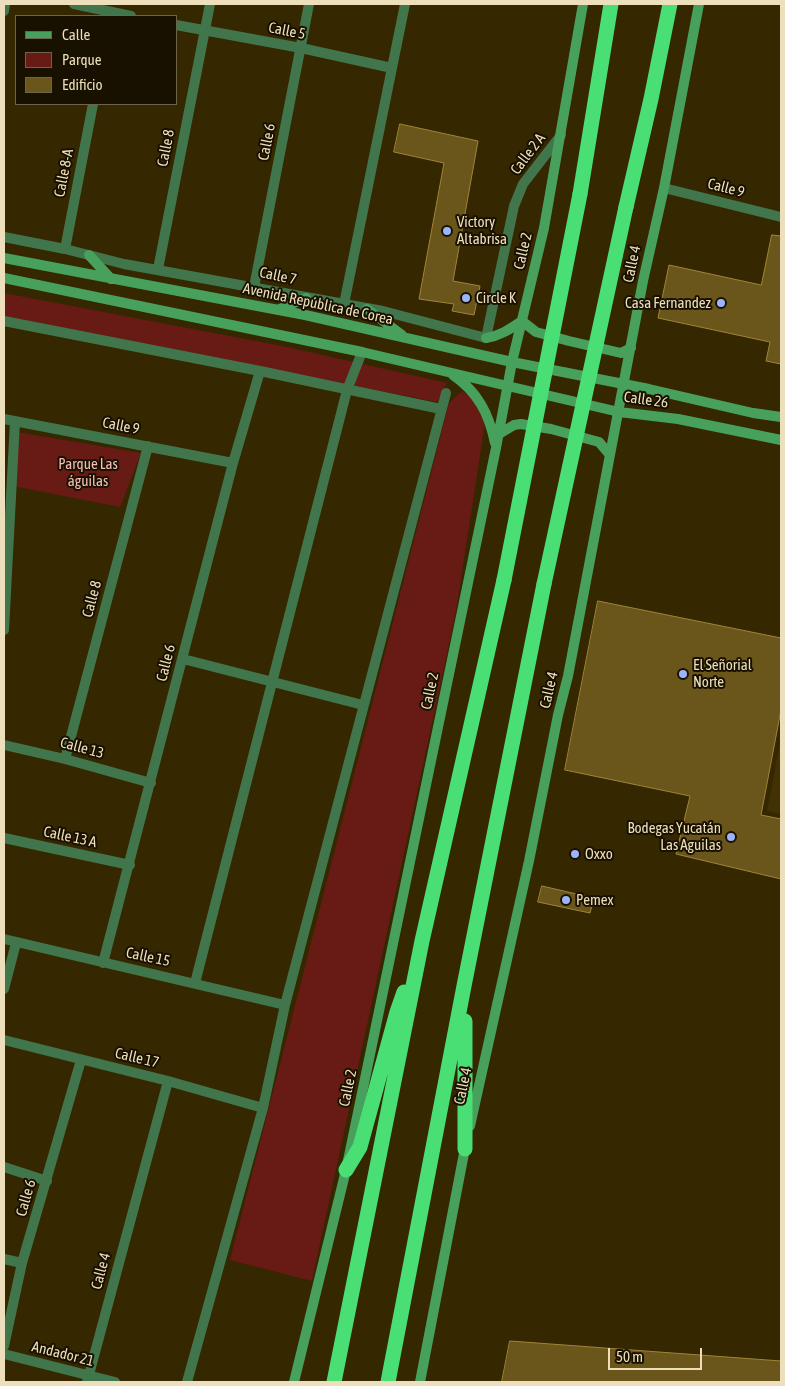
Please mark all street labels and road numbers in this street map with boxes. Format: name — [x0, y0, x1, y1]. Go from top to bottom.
street label: Calle 5 — [267, 19, 307, 43]
street label: Calle 6 — [255, 122, 279, 162]
street label: Calle 8 — [154, 128, 178, 168]
street label: Calle 2 A — [507, 130, 549, 178]
street label: Calle 8-A — [51, 147, 77, 199]
street label: Calle 9 — [706, 175, 746, 201]
street label: Calle 2 — [510, 231, 536, 271]
street label: Calle 4 — [619, 244, 645, 284]
street label: Calle 7 — [258, 263, 298, 289]
street label: Avenida República de Corea — [241, 279, 395, 329]
street label: Calle 26 — [623, 388, 669, 412]
street label: Calle 9 — [101, 414, 141, 438]
street label: Calle 8 — [78, 579, 106, 619]
street label: Calle 6 — [153, 643, 179, 683]
street label: Calle 4 — [536, 670, 562, 710]
street label: Calle 2 — [417, 671, 443, 711]
street label: Calle 13 — [58, 734, 106, 762]
street label: Calle 13 A — [42, 823, 98, 851]
street label: Calle 15 — [124, 944, 172, 970]
street label: Calle 17 — [113, 1044, 161, 1072]
street label: Calle 4 — [450, 1066, 476, 1106]
street label: Calle 2 — [335, 1068, 361, 1108]
street label: Calle 6 — [12, 1178, 40, 1218]
street label: Calle 4 — [87, 1251, 115, 1291]
street label: Andador 21 — [30, 1338, 96, 1370]

